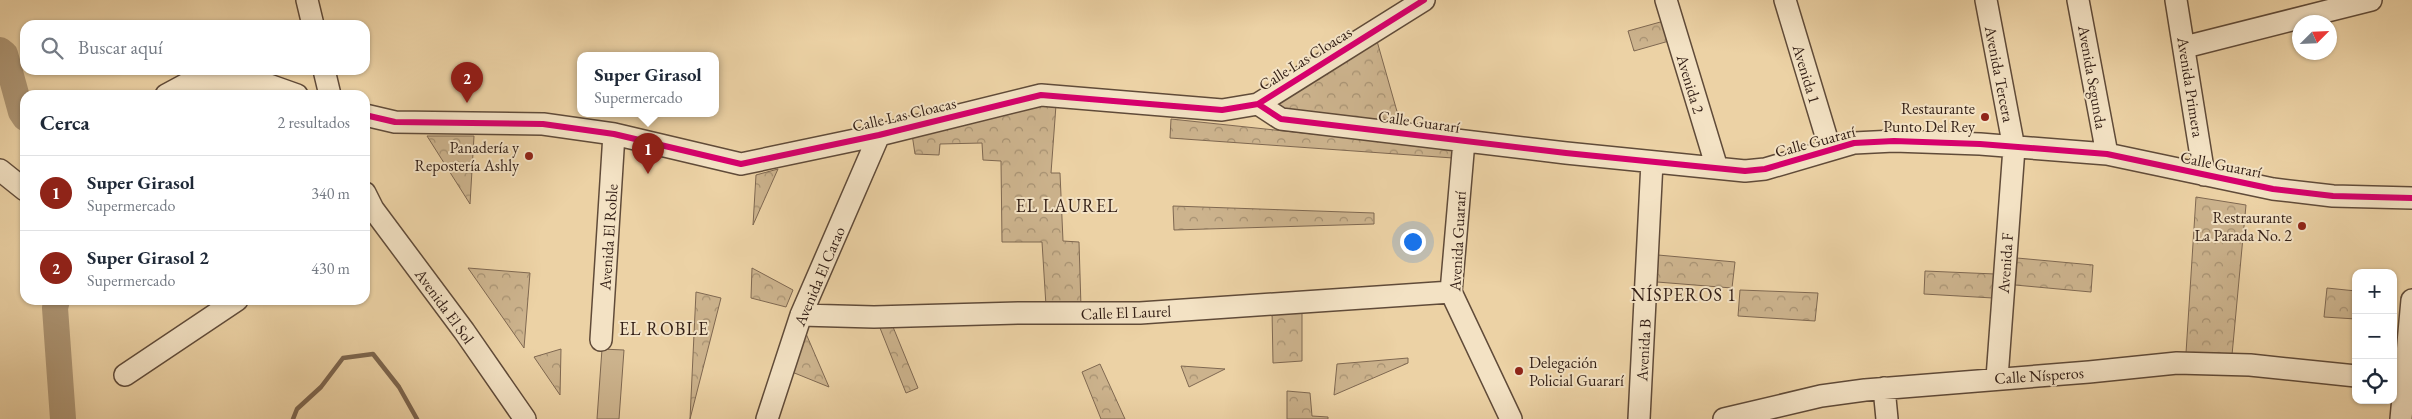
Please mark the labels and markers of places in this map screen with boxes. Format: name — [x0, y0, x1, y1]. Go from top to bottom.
pin: 2 — [451, 62, 483, 103]
place label: Restaurante Punto Del Rey — [1883, 98, 1976, 137]
marker: Restaurante Punto Del Rey — [1979, 111, 1991, 123]
pin: 1 — [632, 133, 664, 174]
place label: Panadería y Repostería Ashly — [415, 137, 520, 176]
marker: Panadería y Repostería Ashly — [523, 150, 535, 162]
place label: Restraurante La Parada No. 2 — [2194, 207, 2292, 246]
marker: Restraurante La Parada No. 2 — [2296, 220, 2308, 232]
place label: Delegación Policial Guararí — [1529, 352, 1624, 391]
marker: Delegación Policial Guararí — [1513, 365, 1525, 377]

